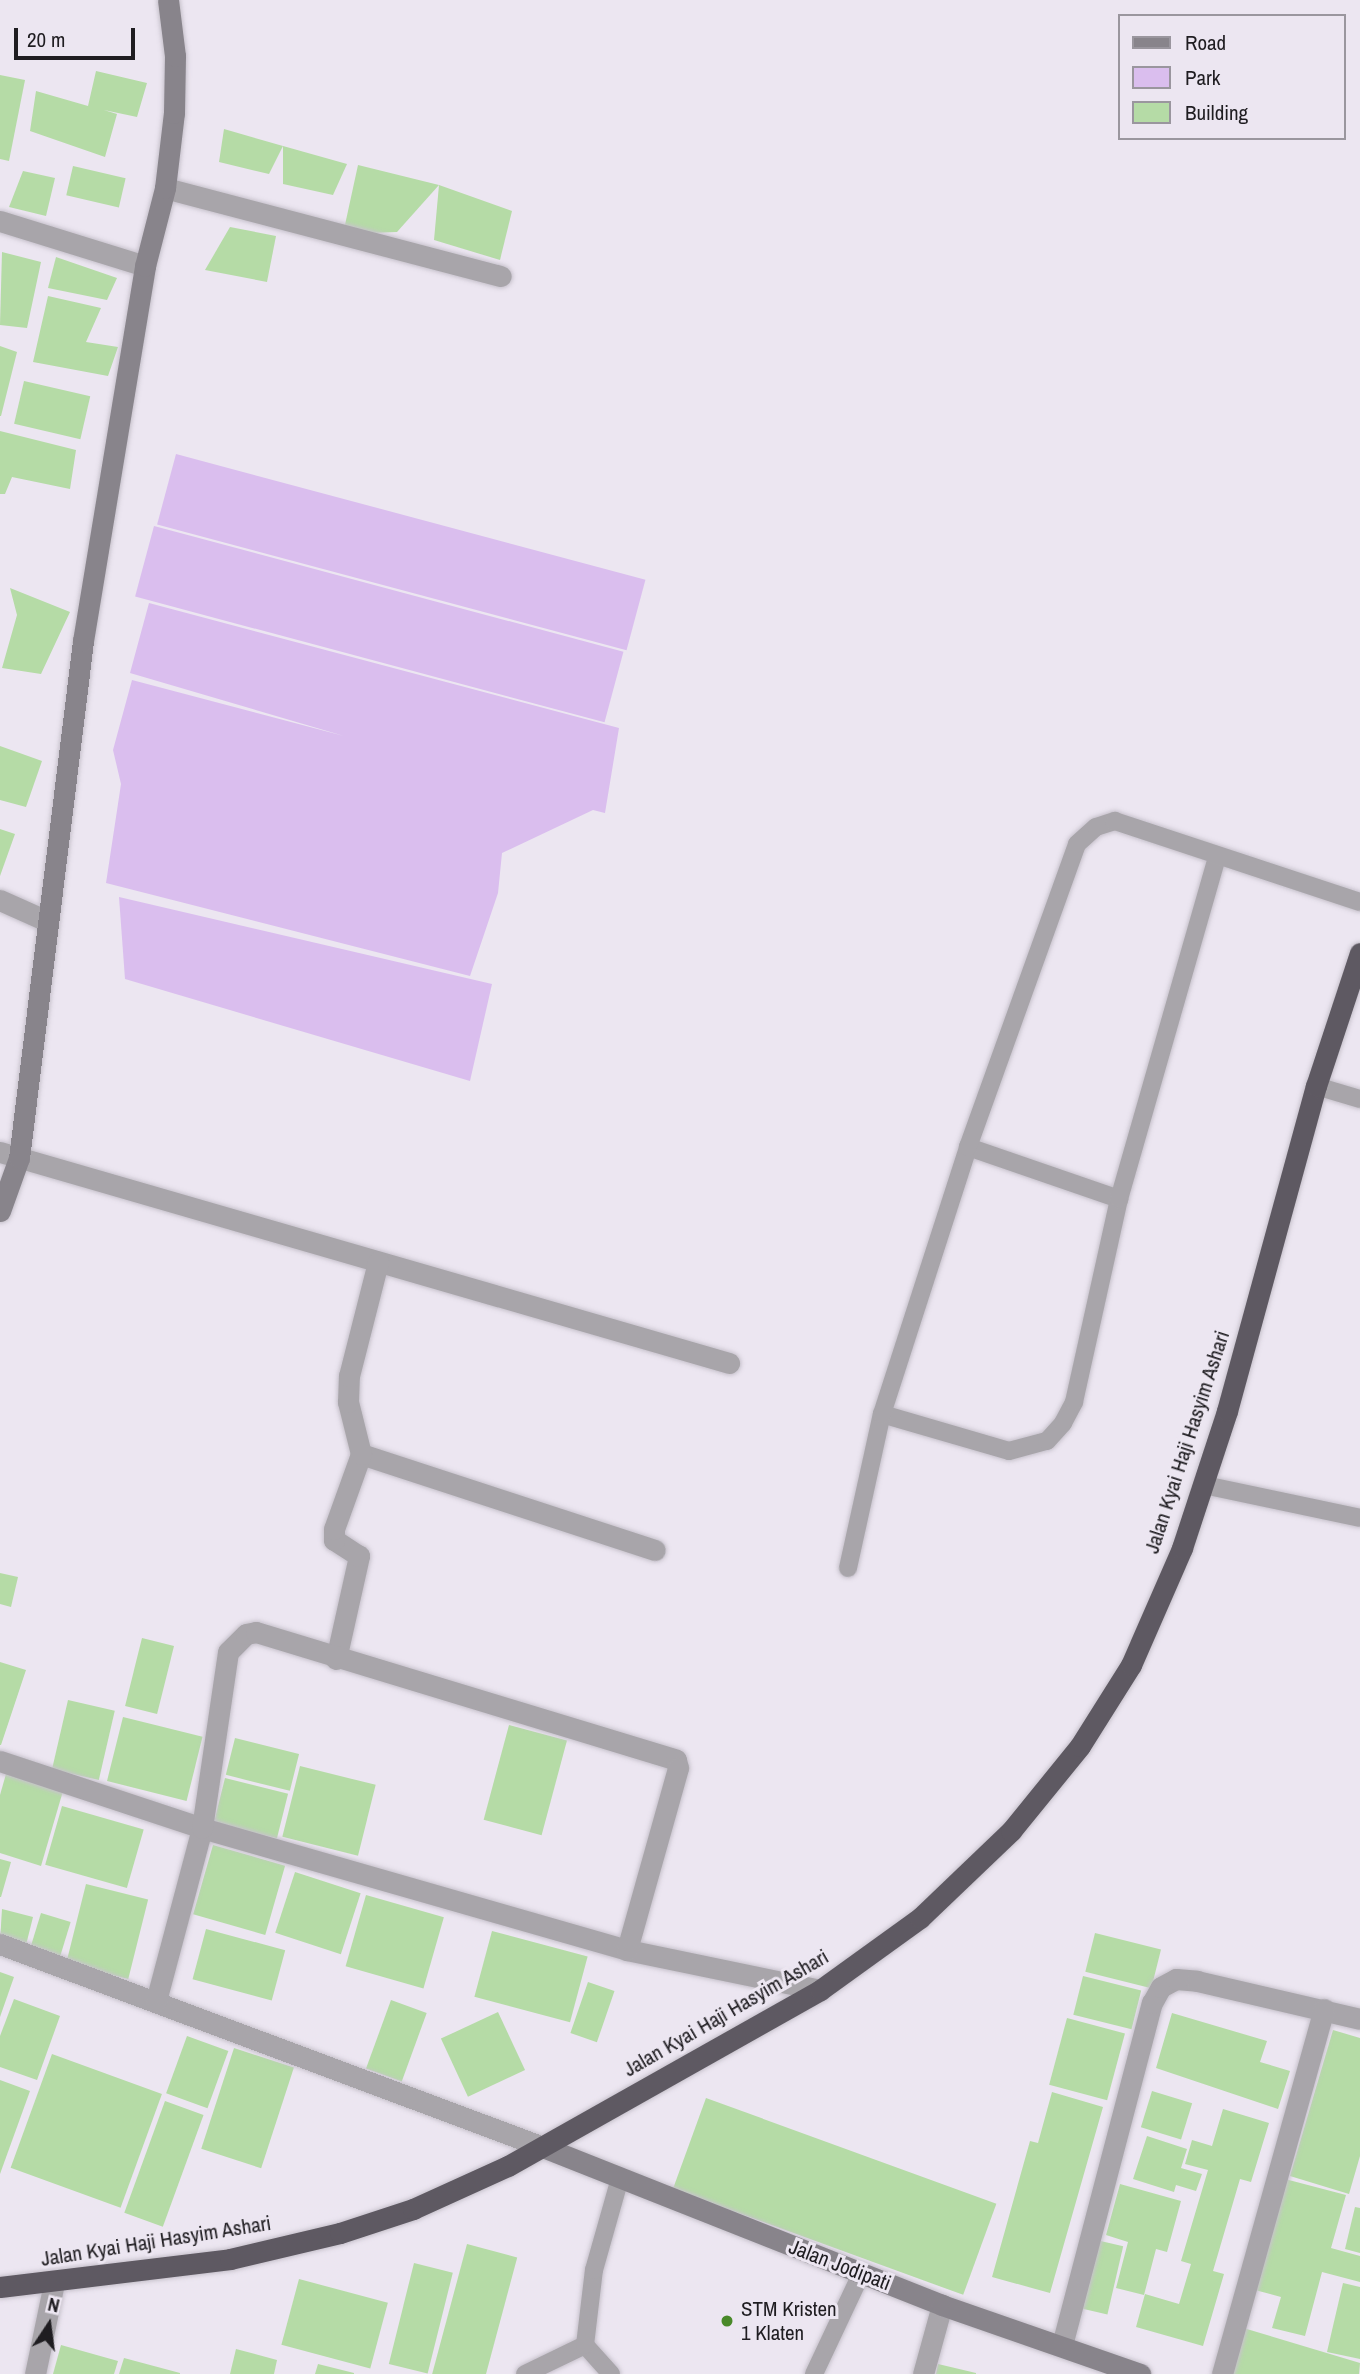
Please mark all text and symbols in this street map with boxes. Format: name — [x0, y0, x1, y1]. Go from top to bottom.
scale bar — [18, 14, 138, 58]
legend — [1118, 14, 1346, 140]
text: 20 m — [27, 25, 65, 54]
text: Road — [1185, 28, 1226, 57]
text: Park — [1185, 63, 1220, 92]
text: Building — [1185, 98, 1248, 127]
street label: Jalan Kyai Haji Hasyim Ashari — [1139, 1327, 1235, 1557]
street label: Jalan Kyai Haji Hasyim Ashari — [619, 1944, 833, 2082]
street label: Jalan Kyai Haji Hasyim Ashari — [39, 2210, 273, 2272]
street label: Jalan Jodipati — [785, 2234, 895, 2296]
north arrow — [14, 2290, 84, 2360]
text: N — [45, 2291, 62, 2318]
place label: STM Kristen 1 Klaten — [741, 2296, 837, 2346]
marker: STM Kristen 1 Klaten — [719, 2313, 735, 2329]

